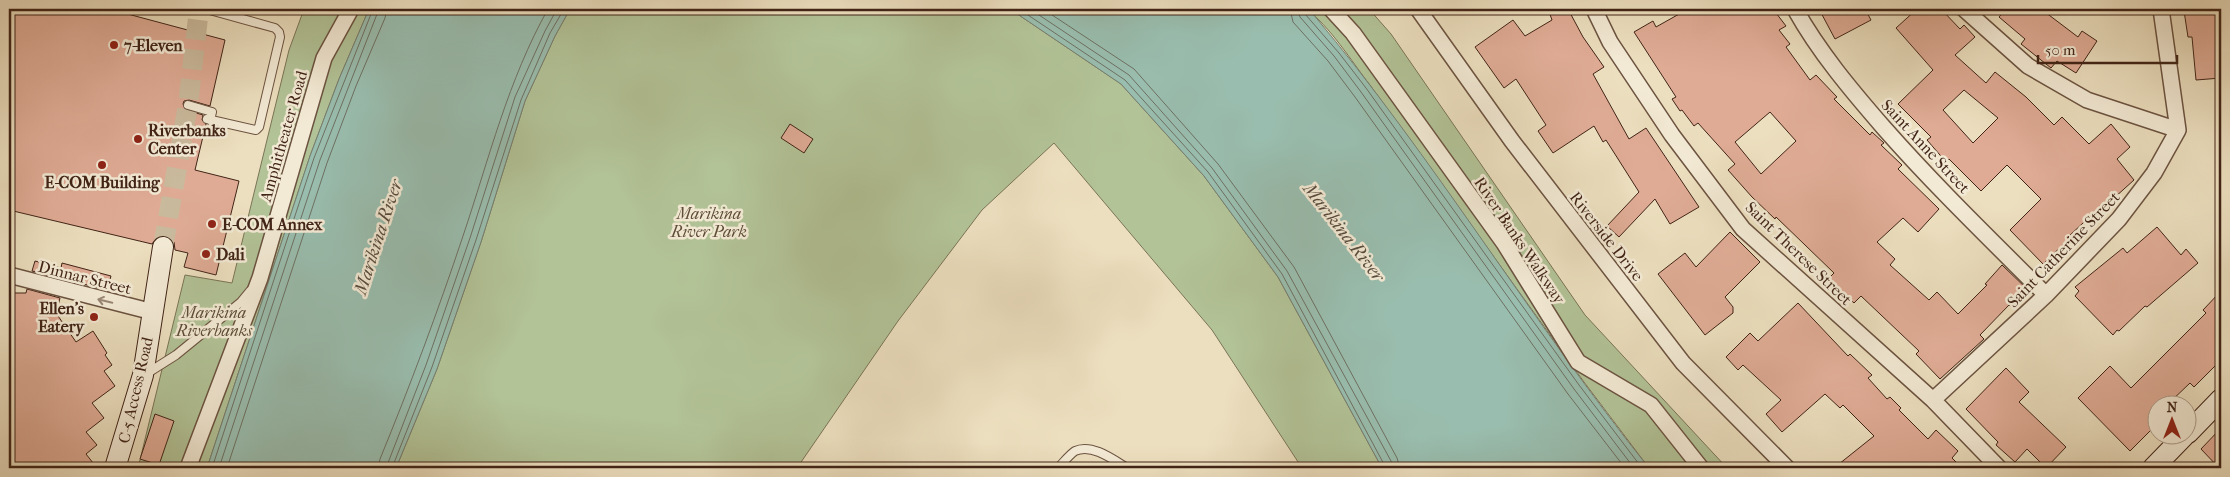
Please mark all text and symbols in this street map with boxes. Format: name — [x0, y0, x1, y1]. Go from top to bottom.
scale bar — [2038, 32, 2176, 64]
place label: 7-Eleven — [123, 36, 183, 55]
marker: 7-Eleven — [108, 39, 120, 51]
text: 50 m — [2045, 41, 2076, 59]
street label: Amphitheater Road — [255, 68, 311, 205]
street label: Saint Anne Street — [1877, 96, 1974, 197]
place label: Riverbanks Center — [148, 121, 226, 158]
marker: Riverbanks Center — [132, 133, 144, 145]
marker: E-COM Building — [96, 159, 108, 171]
place label: E-COM Building — [45, 173, 160, 193]
street label: River Banks Walkway — [1470, 173, 1569, 308]
water label: Marikina River — [349, 175, 408, 299]
water label: Marikina River — [1297, 177, 1390, 287]
street label: Saint Catherine Street — [2003, 187, 2124, 311]
street label: Riverside Drive — [1566, 188, 1647, 285]
street label: Saint Therese Street — [1741, 198, 1856, 309]
park label: Marikina River Park — [670, 204, 747, 241]
place label: E-COM Annex — [222, 215, 323, 234]
marker: E-COM Annex — [206, 218, 218, 230]
place label: Dali — [216, 245, 245, 264]
marker: Dali — [200, 248, 212, 260]
street label: Dinnar Street — [36, 257, 134, 298]
one-way arrow — [98, 296, 114, 305]
place label: Ellen's Eatery — [38, 299, 85, 337]
park label: Marikina Riverbanks — [175, 303, 253, 340]
marker: Ellen's Eatery — [88, 311, 100, 323]
street label: C-5 Access Road — [114, 335, 157, 445]
north arrow — [2148, 394, 2198, 444]
text: N — [2167, 399, 2178, 416]

